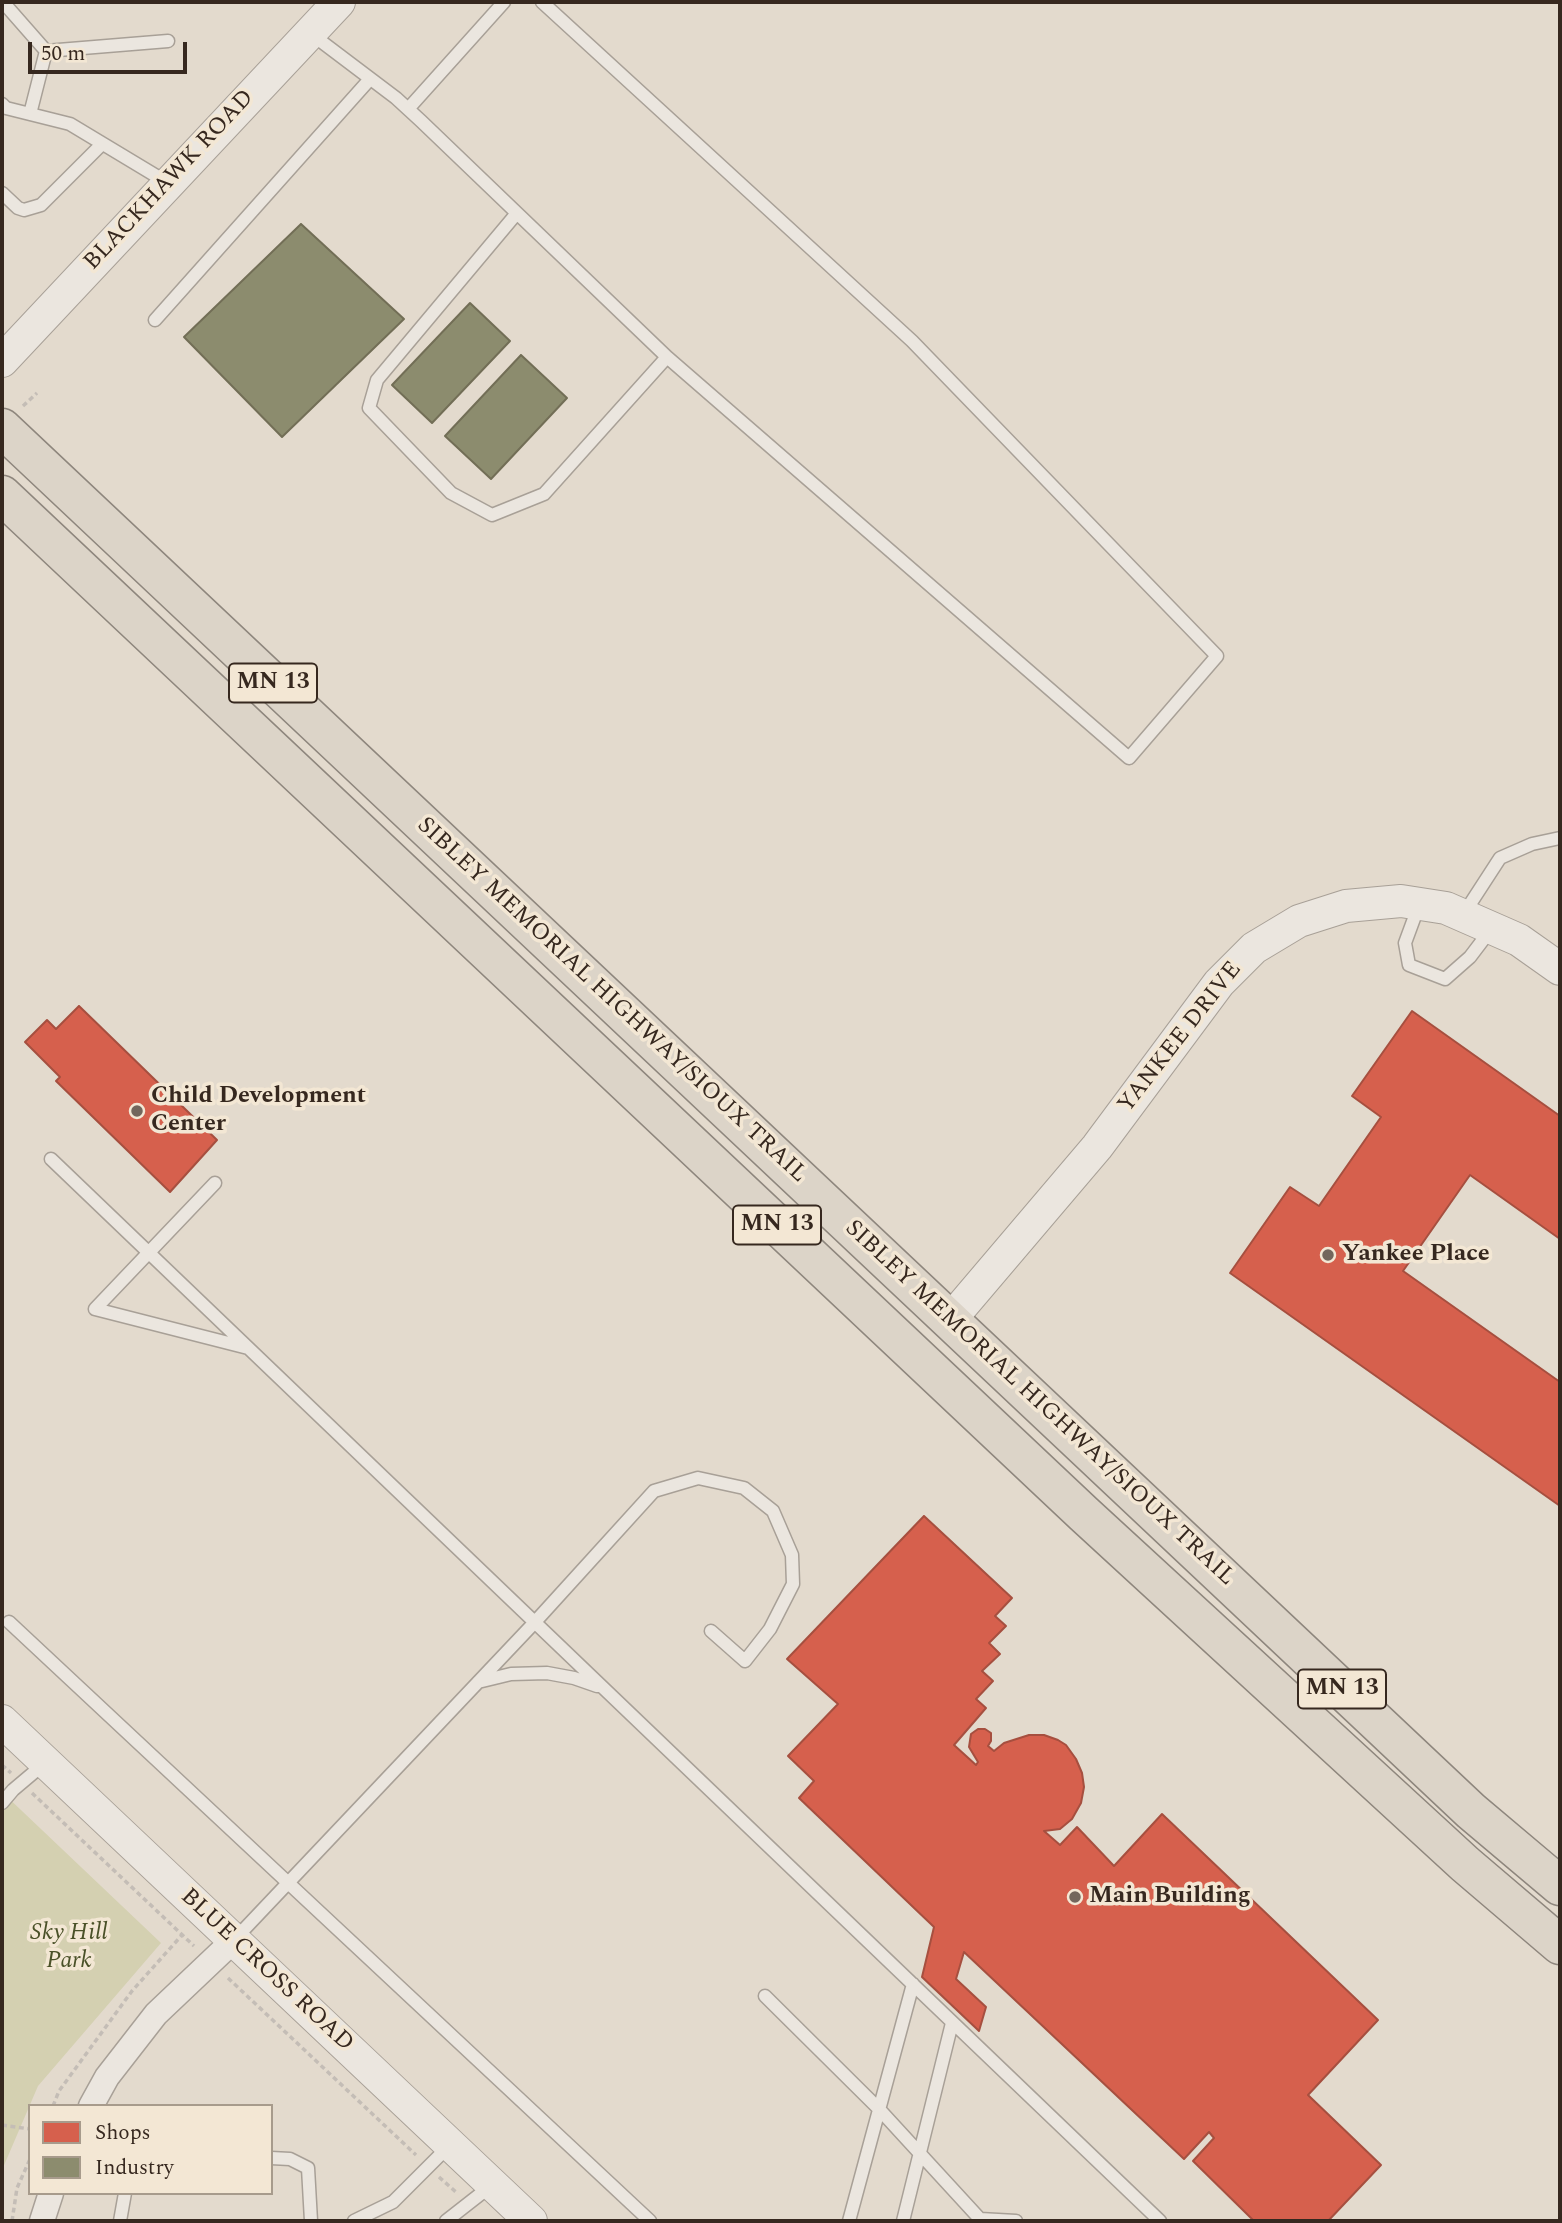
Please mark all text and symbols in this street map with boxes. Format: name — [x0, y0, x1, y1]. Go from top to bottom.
scale bar — [32, 28, 191, 72]
text: 50 m — [41, 38, 85, 70]
street label: BLACKHAWK ROAD — [79, 85, 261, 277]
road number: MN 13 — [229, 664, 317, 702]
street label: SIBLEY MEMORIAL HIGHWAY/SIOUX TRAIL — [410, 812, 812, 1190]
street label: YANKEE DRIVE — [1113, 957, 1249, 1119]
place label: Child Development Center — [151, 1083, 366, 1139]
marker: Child Development Center — [129, 1103, 145, 1119]
road number: MN 13 — [733, 1206, 821, 1244]
street label: SIBLEY MEMORIAL HIGHWAY/SIOUX TRAIL — [838, 1215, 1240, 1593]
place label: Yankee Place — [1342, 1241, 1490, 1269]
marker: Yankee Place — [1320, 1247, 1336, 1263]
road number: MN 13 — [1298, 1670, 1386, 1708]
street label: BLUE CROSS ROAD — [173, 1883, 359, 2059]
place label: Main Building — [1089, 1883, 1251, 1911]
marker: Main Building — [1067, 1889, 1083, 1905]
park label: Sky Hill Park — [30, 1920, 108, 1976]
legend — [28, 2104, 273, 2195]
text: Shops — [95, 2117, 151, 2149]
text: Industry — [95, 2152, 174, 2184]

